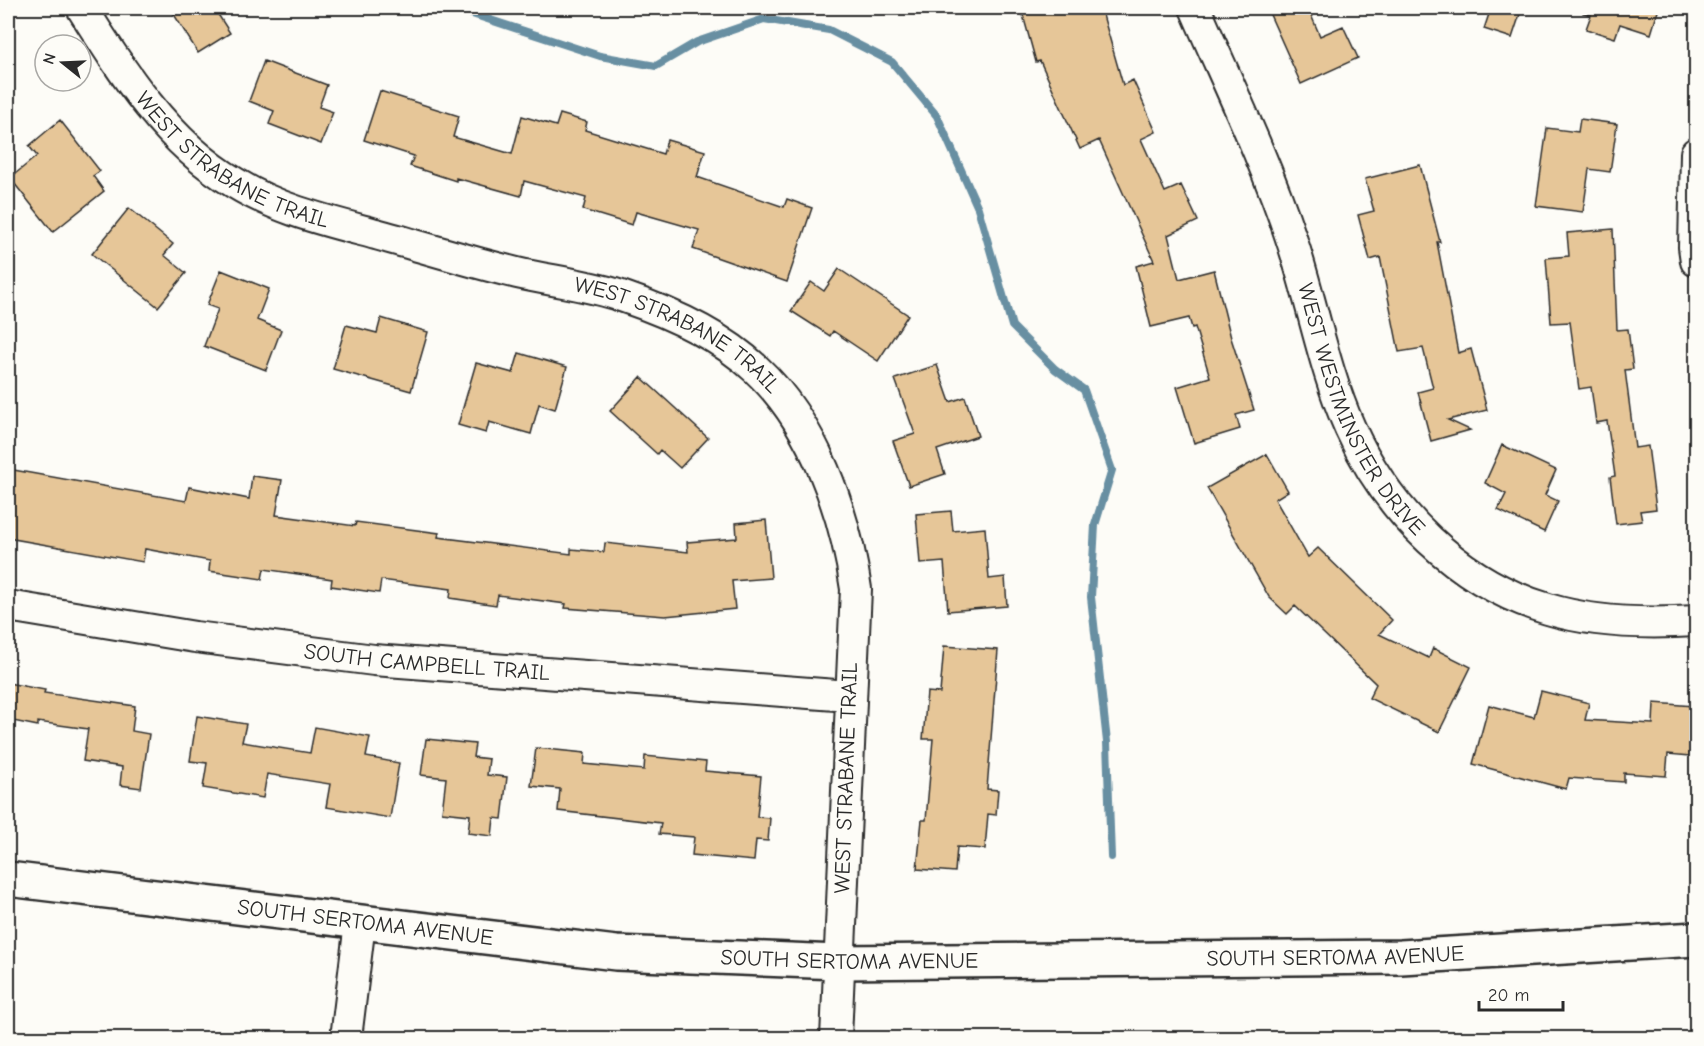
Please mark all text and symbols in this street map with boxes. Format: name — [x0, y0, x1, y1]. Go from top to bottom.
north arrow — [33, 33, 93, 93]
text: N — [40, 51, 60, 66]
street label: WEST STRABANE TRAIL — [130, 86, 332, 234]
street label: WEST STRABANE TRAIL — [572, 271, 786, 399]
street label: WEST WESTMINSTER DRIVE — [1292, 280, 1430, 541]
street label: SOUTH CAMPBELL TRAIL — [303, 638, 551, 686]
street label: WEST STRABANE TRAIL — [829, 662, 863, 894]
street label: SOUTH SERTOMA AVENUE — [236, 894, 495, 951]
street label: SOUTH SERTOMA AVENUE — [1206, 940, 1465, 972]
street label: SOUTH SERTOMA AVENUE — [720, 944, 978, 975]
scale bar — [1479, 974, 1563, 1012]
text: 20 m — [1488, 985, 1529, 1006]

